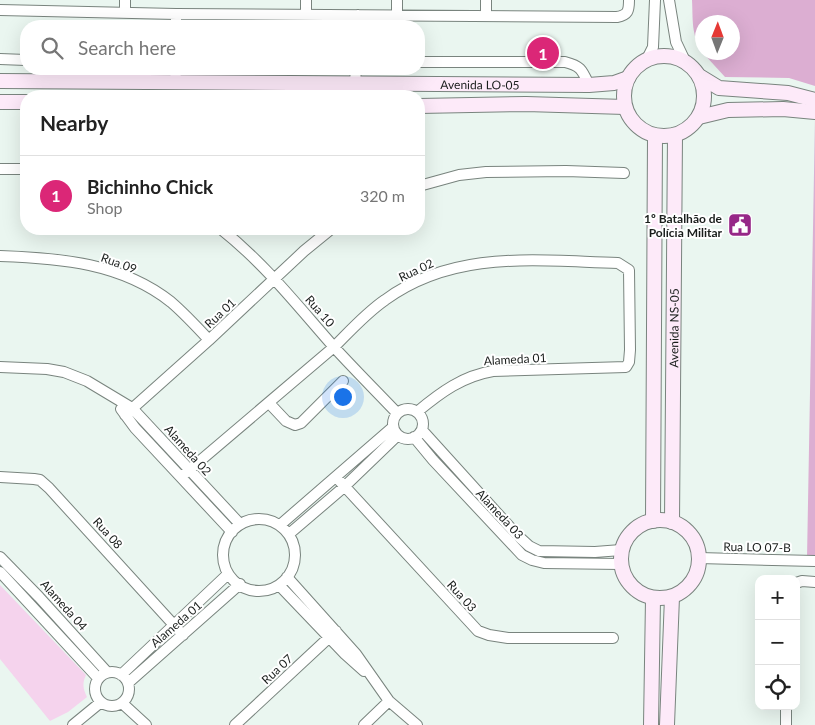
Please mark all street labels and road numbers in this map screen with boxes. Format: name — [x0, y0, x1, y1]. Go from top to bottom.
street label: Avenida LO-05 — [440, 76, 520, 92]
street label: Rua 09 — [99, 250, 139, 276]
street label: Rua 02 — [396, 255, 436, 285]
street label: Avenida NS-05 — [666, 288, 681, 368]
street label: Rua 10 — [302, 292, 338, 330]
street label: Rua 01 — [201, 295, 239, 331]
street label: Alameda 01 — [483, 350, 547, 368]
street label: Alameda 02 — [161, 422, 215, 478]
street label: Alameda 03 — [473, 486, 527, 542]
street label: Rua 08 — [90, 514, 126, 552]
street label: Rua LO 07-B — [723, 539, 791, 555]
street label: Alameda 04 — [37, 577, 91, 633]
street label: Rua 03 — [444, 577, 480, 615]
street label: Alameda 01 — [147, 598, 205, 650]
street label: Rua 07 — [258, 651, 296, 687]

